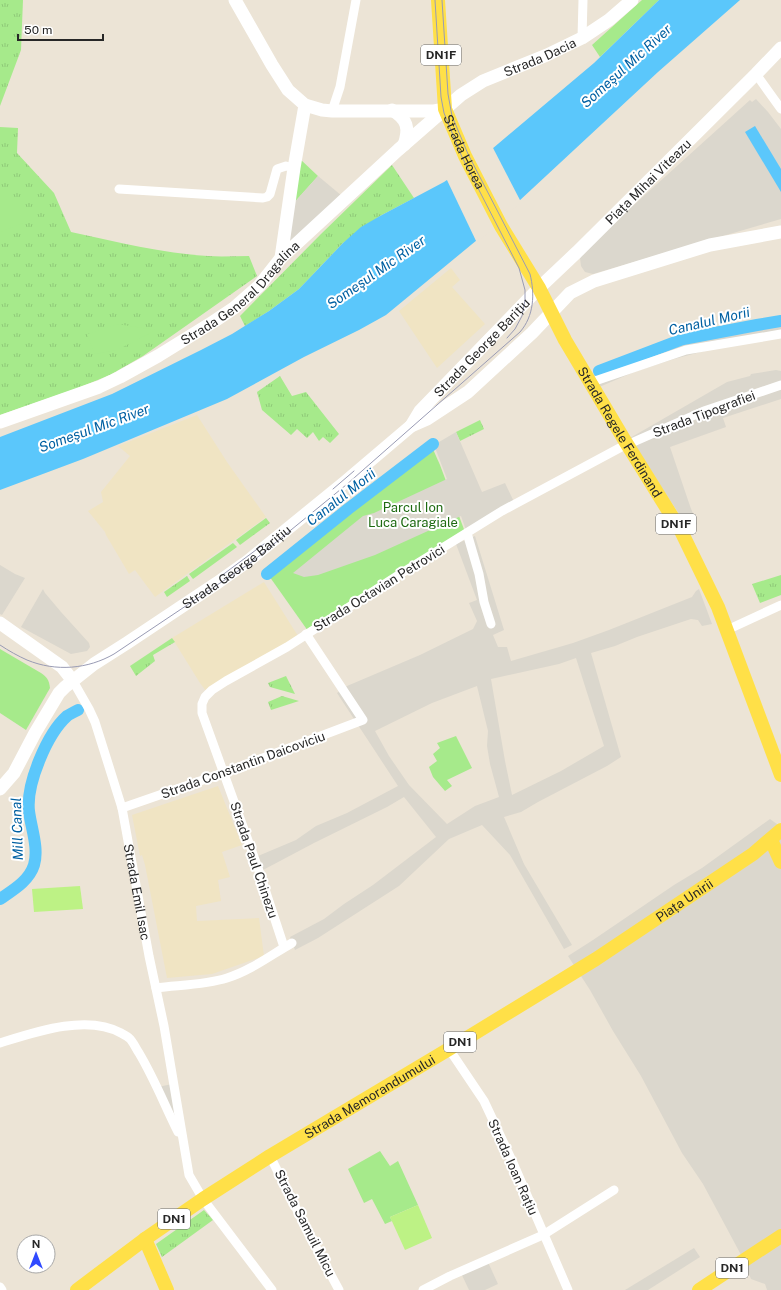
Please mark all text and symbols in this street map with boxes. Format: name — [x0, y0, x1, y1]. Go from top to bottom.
scale bar — [18, 16, 103, 42]
water label: Someşul Mic River — [577, 21, 675, 111]
text: 50 m — [24, 23, 52, 37]
street label: Strada Dacia — [501, 35, 578, 79]
road number: DN1F — [421, 45, 461, 65]
street label: Strada Horea — [441, 112, 488, 191]
street label: Piața Mihai Viteazu — [602, 136, 694, 227]
water label: Someşul Mic River — [324, 232, 429, 312]
street label: Strada General Dragalina — [178, 238, 302, 348]
street label: Strada George Barițiu — [431, 295, 533, 400]
water label: Canalul Morii — [667, 304, 752, 338]
street label: Strada Regele Ferdinand — [575, 364, 666, 500]
street label: Strada Tipografiei — [651, 388, 757, 440]
water label: Someşul Mic River — [37, 400, 152, 455]
water label: Canalul Morii — [303, 465, 379, 529]
park label: Parcul Ion Luca Caragiale — [368, 500, 458, 530]
road number: DN1F — [656, 514, 696, 534]
street label: Strada George Barițiu — [179, 522, 294, 612]
street label: Strada Octavian Petrovici — [311, 541, 447, 635]
street label: Strada Constantin Daicoviciu — [159, 728, 327, 802]
water label: Mill Canal — [8, 797, 26, 861]
street label: Strada Paul Chinezu — [227, 800, 281, 920]
street label: Strada Emil Isac — [121, 842, 153, 941]
street label: Piața Unirii — [653, 876, 715, 924]
road number: DN1 — [444, 1032, 476, 1052]
street label: Strada Memorandumului — [301, 1052, 438, 1141]
street label: Strada Ioan Rațiu — [485, 1117, 541, 1217]
street label: Strada Samuil Micu — [272, 1167, 338, 1279]
road number: DN1 — [158, 1209, 190, 1229]
north arrow — [16, 1234, 56, 1274]
text: N — [32, 1238, 40, 1250]
road number: DN1 — [716, 1258, 748, 1278]

